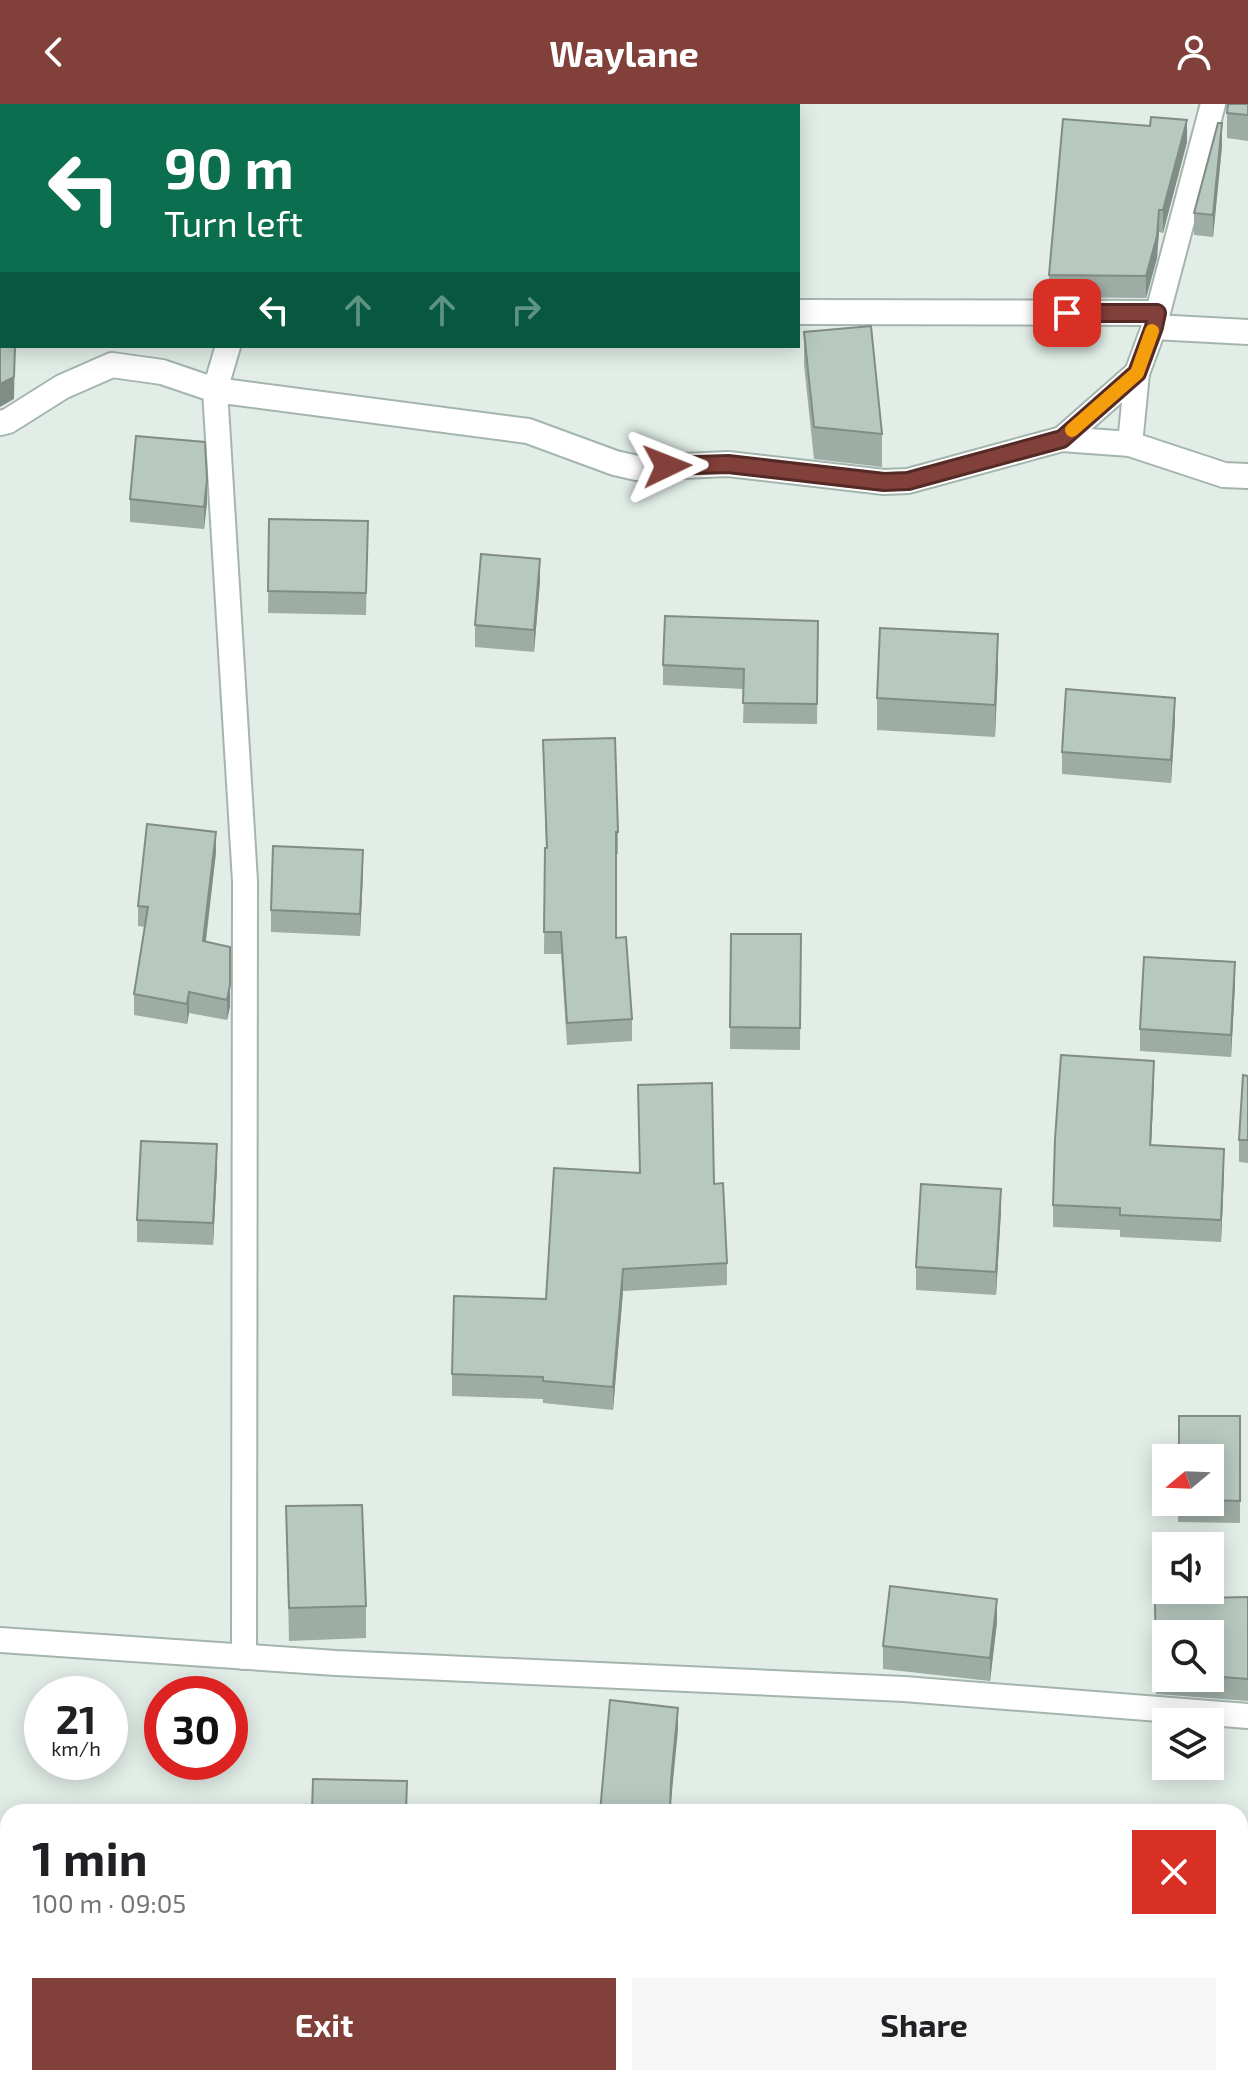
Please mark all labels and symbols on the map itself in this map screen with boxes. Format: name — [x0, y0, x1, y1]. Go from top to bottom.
pin — [1033, 279, 1101, 347]
position arrow — [625, 424, 709, 508]
north arrow — [1152, 1444, 1224, 1516]
speed limit sign: 30 — [144, 1676, 248, 1780]

